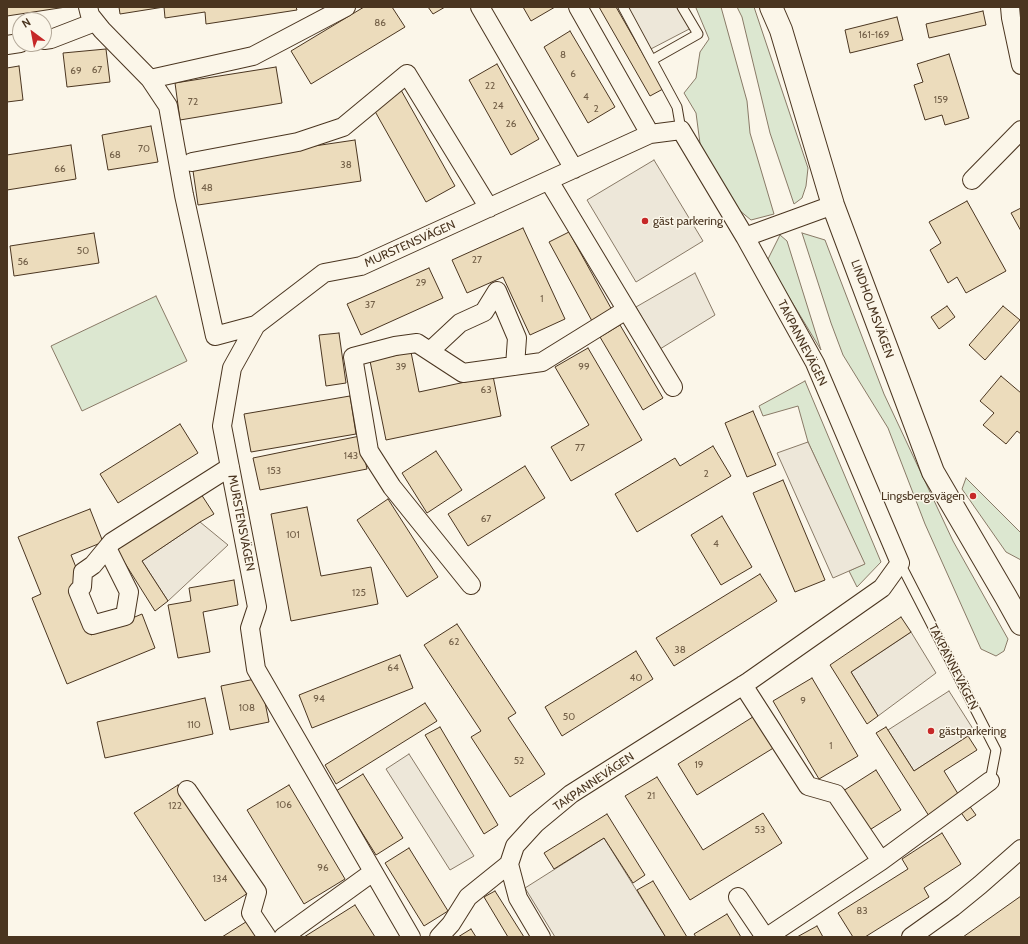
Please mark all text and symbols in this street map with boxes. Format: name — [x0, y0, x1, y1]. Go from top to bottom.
north arrow — [12, 12, 52, 52]
text: N — [19, 15, 33, 31]
house number: 86 — [374, 17, 386, 29]
house number: 161-169 — [859, 29, 889, 41]
house number: 8 — [560, 49, 566, 61]
house number: 67 — [92, 64, 102, 76]
house number: 69 — [70, 65, 82, 77]
house number: 6 — [570, 68, 576, 80]
house number: 22 — [485, 80, 495, 92]
house number: 4 — [583, 91, 589, 103]
house number: 159 — [934, 94, 948, 106]
house number: 72 — [188, 96, 198, 108]
house number: 24 — [492, 100, 504, 112]
house number: 2 — [593, 103, 599, 115]
house number: 26 — [506, 118, 516, 130]
house number: 70 — [138, 143, 150, 155]
house number: 68 — [109, 149, 121, 161]
house number: 38 — [340, 159, 352, 171]
house number: 66 — [54, 163, 66, 175]
house number: 48 — [201, 182, 213, 194]
place label: gäst parkering — [653, 214, 723, 228]
marker: gäst parkering — [640, 216, 650, 226]
street label: MURSTENSVÄGEN — [362, 217, 458, 271]
house number: 50 — [77, 245, 89, 257]
house number: 27 — [472, 254, 482, 266]
house number: 56 — [17, 256, 29, 268]
street label: LINDHOLMSVÄGEN — [847, 258, 897, 360]
house number: 29 — [416, 277, 426, 289]
house number: 1 — [540, 293, 544, 305]
street label: TAKPANNEVÄGEN — [774, 298, 830, 388]
house number: 37 — [365, 299, 375, 311]
house number: 39 — [395, 361, 407, 373]
house number: 99 — [578, 361, 590, 373]
house number: 63 — [480, 384, 492, 396]
house number: 77 — [575, 442, 585, 454]
house number: 143 — [344, 450, 358, 462]
house number: 153 — [267, 465, 281, 477]
house number: 2 — [703, 468, 709, 480]
street label: MURSTENSVÄGEN — [225, 473, 257, 573]
place label: Lingsbergsvägen — [881, 489, 965, 503]
marker: Lingsbergsvägen — [968, 491, 978, 501]
house number: 67 — [481, 513, 491, 525]
house number: 101 — [286, 529, 300, 541]
house number: 4 — [713, 538, 719, 550]
house number: 125 — [352, 587, 366, 599]
street label: TAKPANNEVÄGEN — [925, 622, 981, 712]
house number: 62 — [449, 636, 459, 648]
house number: 38 — [674, 644, 686, 656]
house number: 64 — [387, 662, 399, 674]
house number: 40 — [630, 672, 642, 684]
house number: 94 — [313, 693, 325, 705]
house number: 9 — [800, 695, 806, 707]
house number: 108 — [239, 702, 255, 714]
house number: 50 — [563, 711, 575, 723]
house number: 110 — [187, 719, 201, 731]
place label: gästparkering — [939, 724, 1006, 738]
marker: gästparkering — [926, 726, 936, 736]
house number: 1 — [829, 740, 833, 752]
street label: TAKPANNEVÄGEN — [551, 750, 637, 814]
house number: 52 — [514, 755, 524, 767]
house number: 19 — [695, 759, 703, 771]
house number: 21 — [647, 790, 655, 802]
house number: 106 — [276, 799, 292, 811]
house number: 122 — [168, 800, 182, 812]
house number: 53 — [755, 824, 765, 836]
house number: 96 — [317, 862, 329, 874]
house number: 134 — [213, 873, 227, 885]
house number: 83 — [856, 905, 868, 917]

